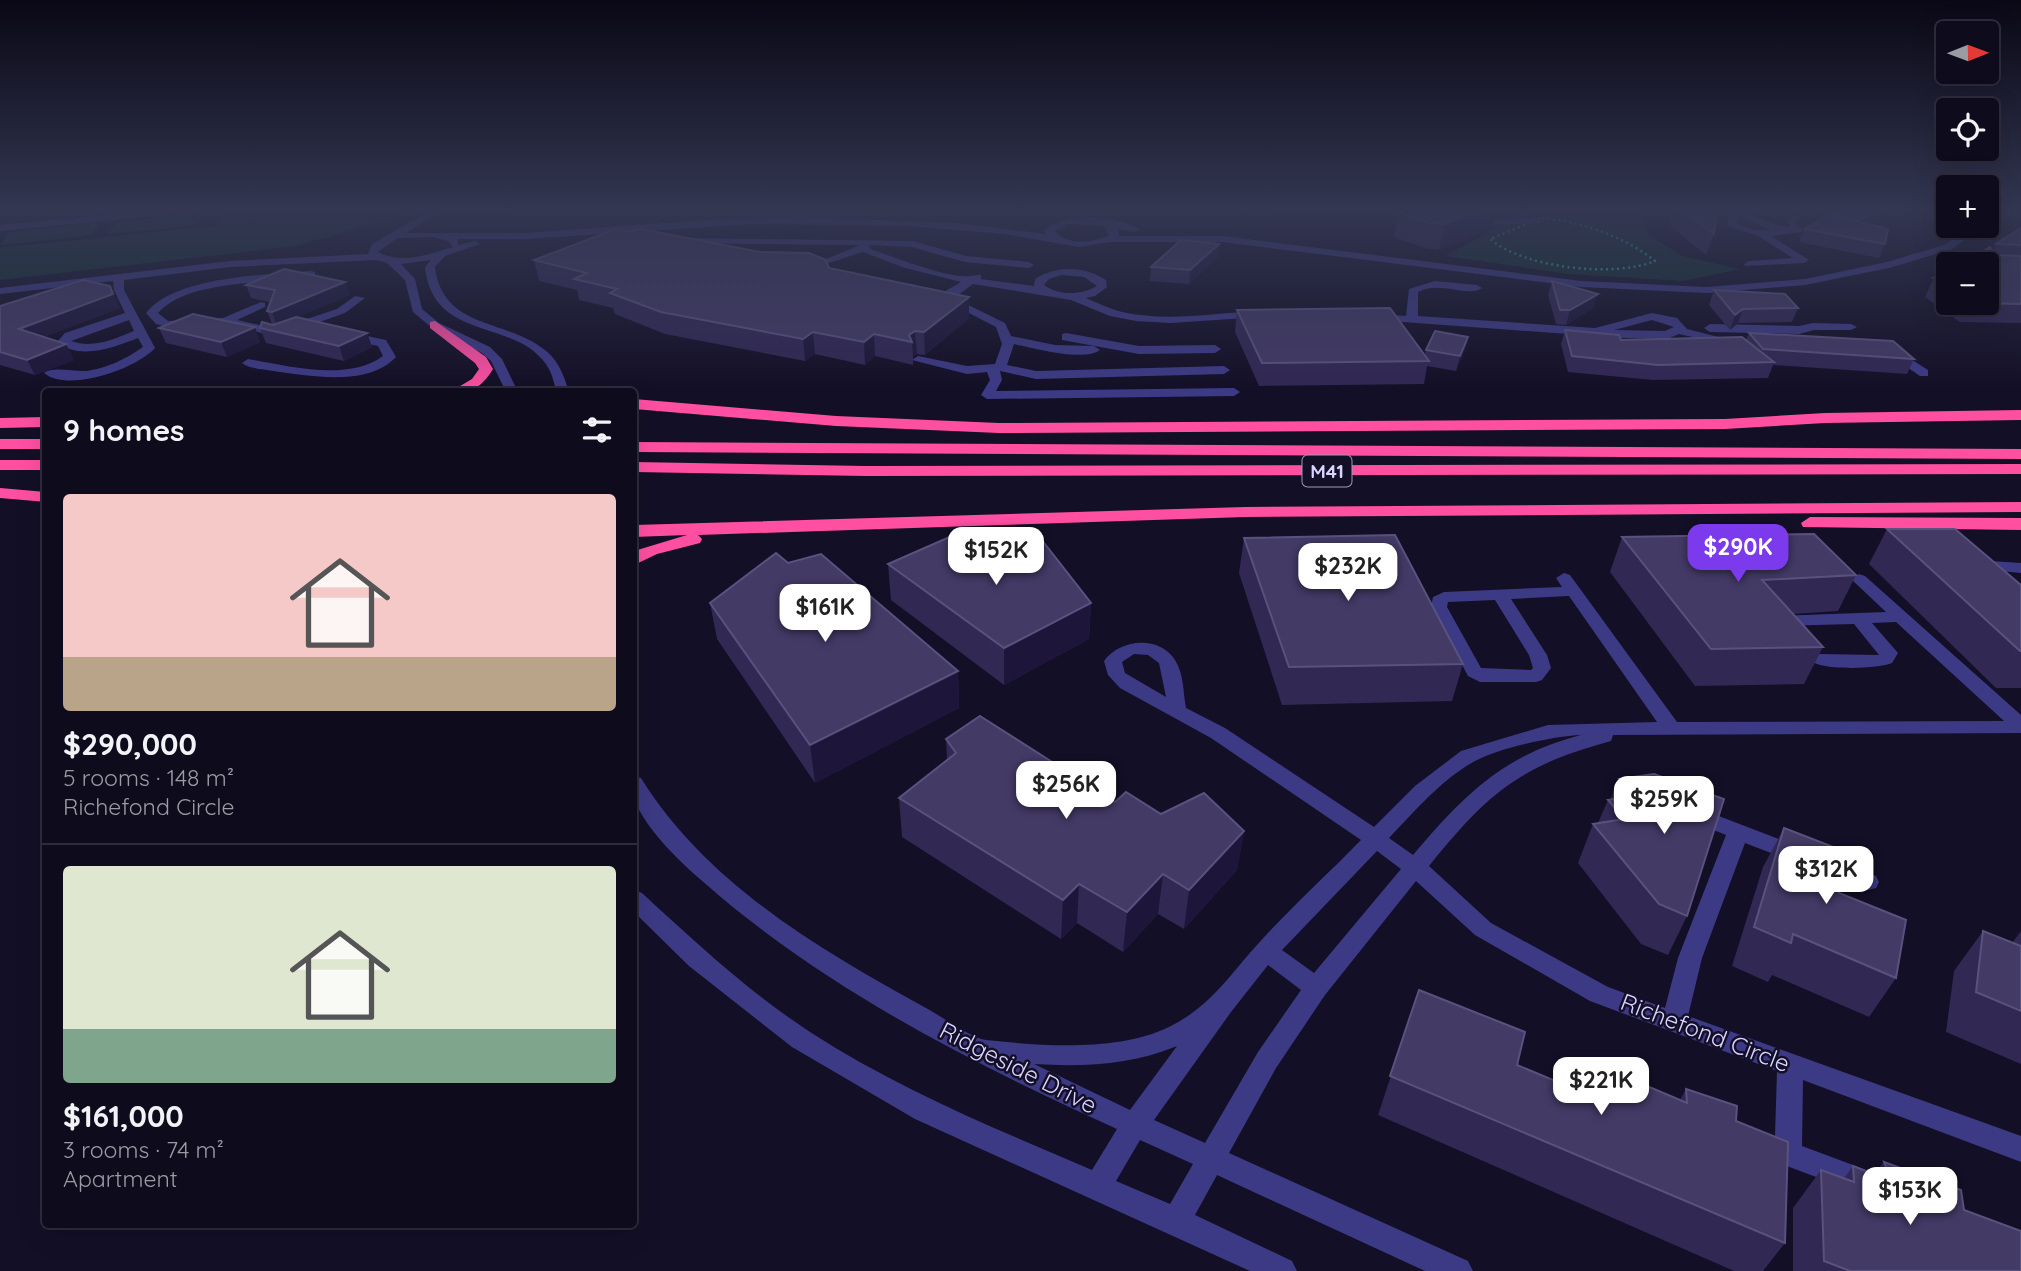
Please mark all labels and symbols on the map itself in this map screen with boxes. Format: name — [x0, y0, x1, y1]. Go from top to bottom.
north arrow — [1936, 21, 1998, 84]
road number: M41 — [1302, 456, 1352, 486]
pin: $290K — [1689, 524, 1787, 584]
pin: $152K — [947, 528, 1045, 587]
pin: $232K — [1299, 544, 1397, 603]
pin: $161K — [776, 584, 874, 644]
pin: $256K — [1017, 762, 1115, 821]
pin: $259K — [1615, 776, 1713, 836]
pin: $312K — [1777, 846, 1875, 906]
street label: Richefond Circle — [1617, 986, 1794, 1078]
street label: Ridgeside Drive — [935, 1015, 1102, 1120]
pin: $221K — [1552, 1058, 1650, 1117]
pin: $153K — [1861, 1168, 1959, 1227]

